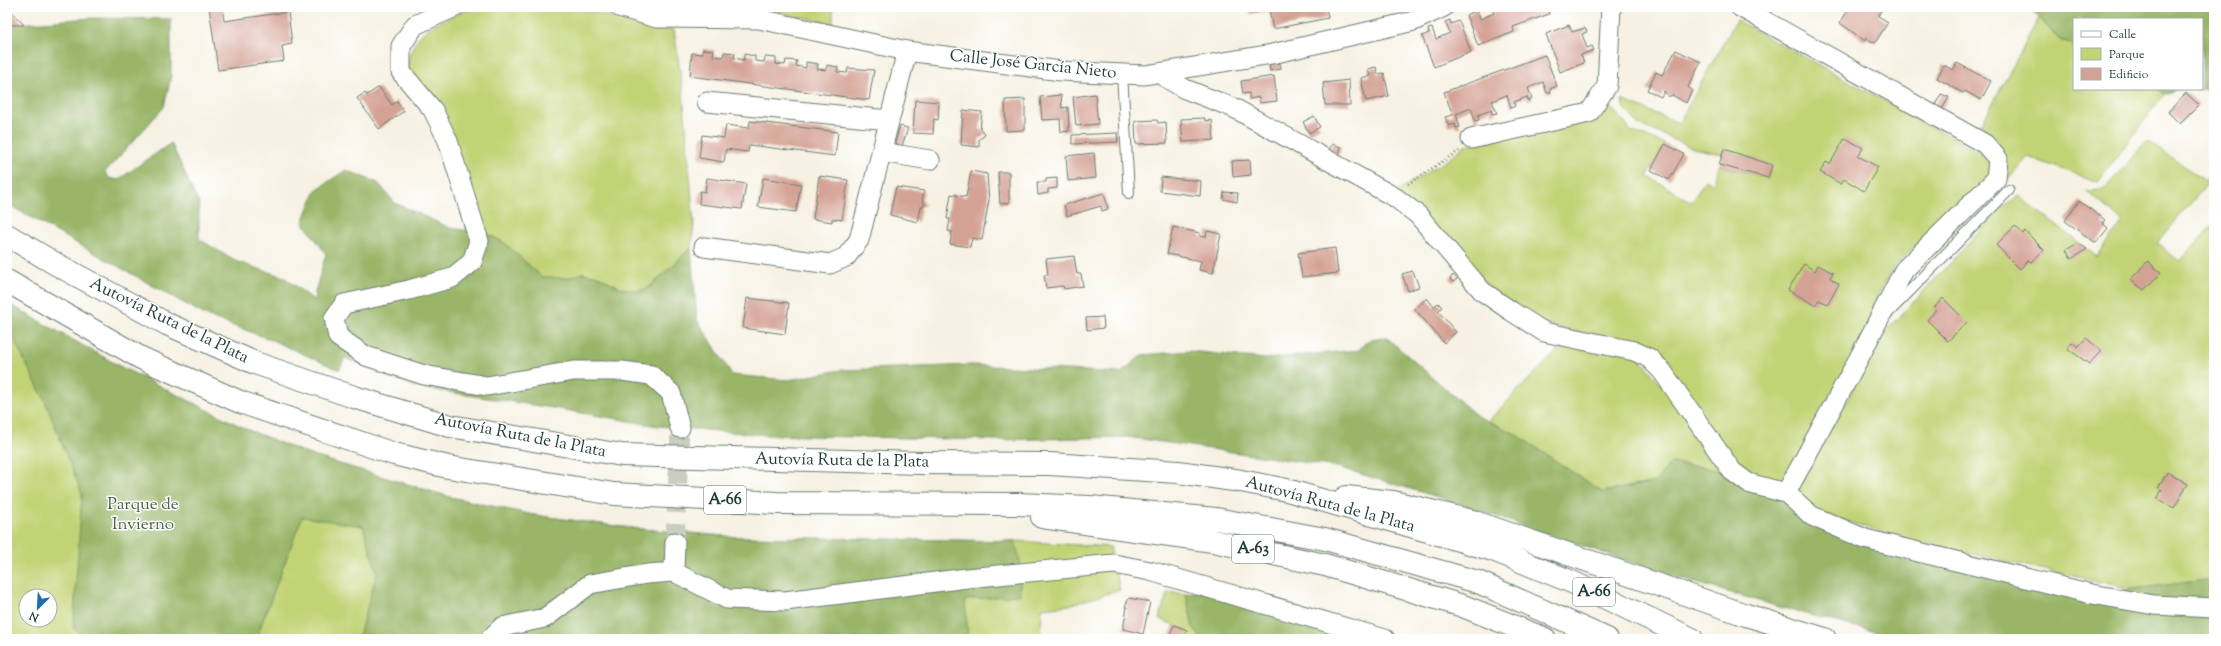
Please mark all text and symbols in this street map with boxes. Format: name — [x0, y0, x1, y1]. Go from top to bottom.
legend — [2073, 18, 2203, 90]
text: Calle — [2109, 26, 2137, 44]
street label: Calle José García Nieto — [948, 44, 1118, 86]
text: Parque — [2109, 46, 2145, 64]
text: Edificio — [2109, 66, 2149, 84]
street label: Autovía Ruta de la Plata — [85, 272, 253, 370]
street label: Autovía Ruta de la Plata — [432, 408, 608, 464]
street label: Autovía Ruta de la Plata — [755, 447, 930, 475]
street label: Autovía Ruta de la Plata — [1243, 471, 1418, 539]
road number: A-66 — [704, 486, 746, 514]
park label: Parque de Invierno — [107, 493, 179, 537]
road number: A-63 — [1232, 535, 1274, 563]
road number: A-66 — [1573, 578, 1615, 606]
north arrow — [18, 588, 58, 628]
text: N — [27, 607, 43, 626]

